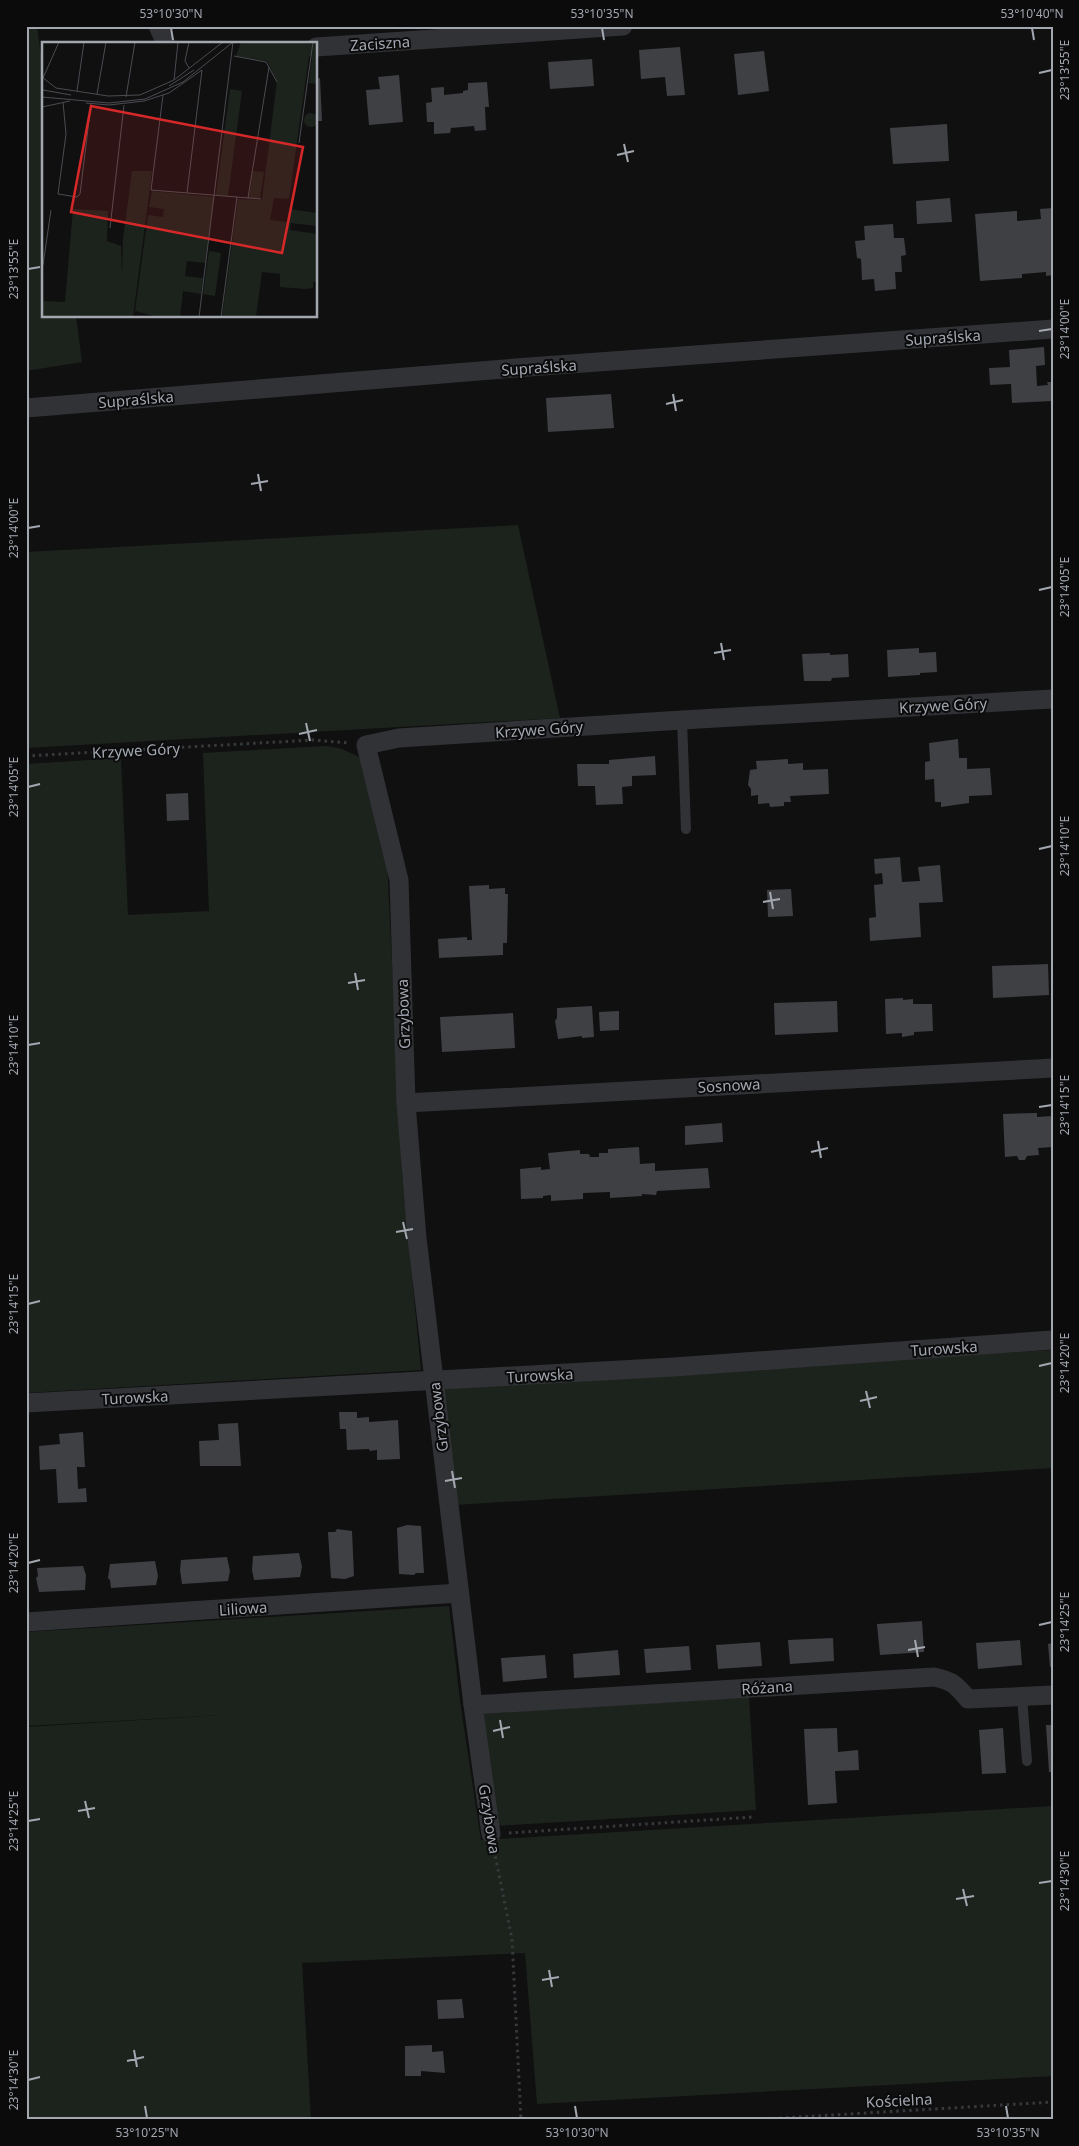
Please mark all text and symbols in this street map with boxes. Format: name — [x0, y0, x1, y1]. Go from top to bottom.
text: 53°10'30"N — [139, 5, 203, 22]
text: 53°10'35"N — [570, 5, 634, 22]
text: 53°10'40"N — [1000, 5, 1064, 22]
street label: Zaciszna — [349, 31, 411, 55]
text: 23°13'55"E — [1056, 40, 1073, 100]
inset map — [42, 42, 318, 318]
text: 23°13'55"E — [5, 239, 22, 299]
text: 23°14'00"E — [1056, 299, 1073, 359]
street label: Supraślska — [905, 324, 981, 350]
street label: Supraślska — [501, 354, 577, 380]
street label: Supraślska — [97, 386, 175, 412]
text: 23°14'00"E — [5, 498, 22, 558]
text: 23°14'05"E — [1056, 557, 1073, 617]
street label: Krzywe Góry — [898, 693, 988, 717]
street label: Krzywe Góry — [494, 716, 584, 742]
street label: Krzywe Góry — [91, 738, 181, 762]
text: 23°14'05"E — [5, 757, 22, 817]
text: 23°14'10"E — [1056, 816, 1073, 876]
street label: Grzybowa — [392, 979, 414, 1049]
text: 23°14'10"E — [5, 1015, 22, 1075]
street label: Sosnowa — [697, 1073, 761, 1097]
text: 23°14'15"E — [1056, 1075, 1073, 1135]
text: 23°14'15"E — [5, 1274, 22, 1334]
text: 23°14'20"E — [1056, 1333, 1073, 1393]
street label: Turowska — [910, 1336, 978, 1360]
street label: Turowska — [506, 1363, 574, 1387]
street label: Grzybowa — [424, 1381, 452, 1453]
street label: Turowska — [101, 1385, 169, 1409]
text: 23°14'20"E — [5, 1533, 22, 1593]
text: 23°14'25"E — [1056, 1592, 1073, 1652]
street label: Liliowa — [218, 1596, 268, 1620]
street label: Różana — [741, 1675, 793, 1699]
street label: Grzybowa — [475, 1783, 505, 1855]
text: 23°14'25"E — [5, 1791, 22, 1851]
text: 23°14'30"E — [1056, 1851, 1073, 1911]
text: 23°14'30"E — [5, 2050, 22, 2110]
street label: Kościelna — [865, 2088, 933, 2112]
text: 53°10'25"N — [115, 2124, 179, 2141]
text: 53°10'30"N — [545, 2124, 609, 2141]
text: 53°10'35"N — [976, 2124, 1040, 2141]

